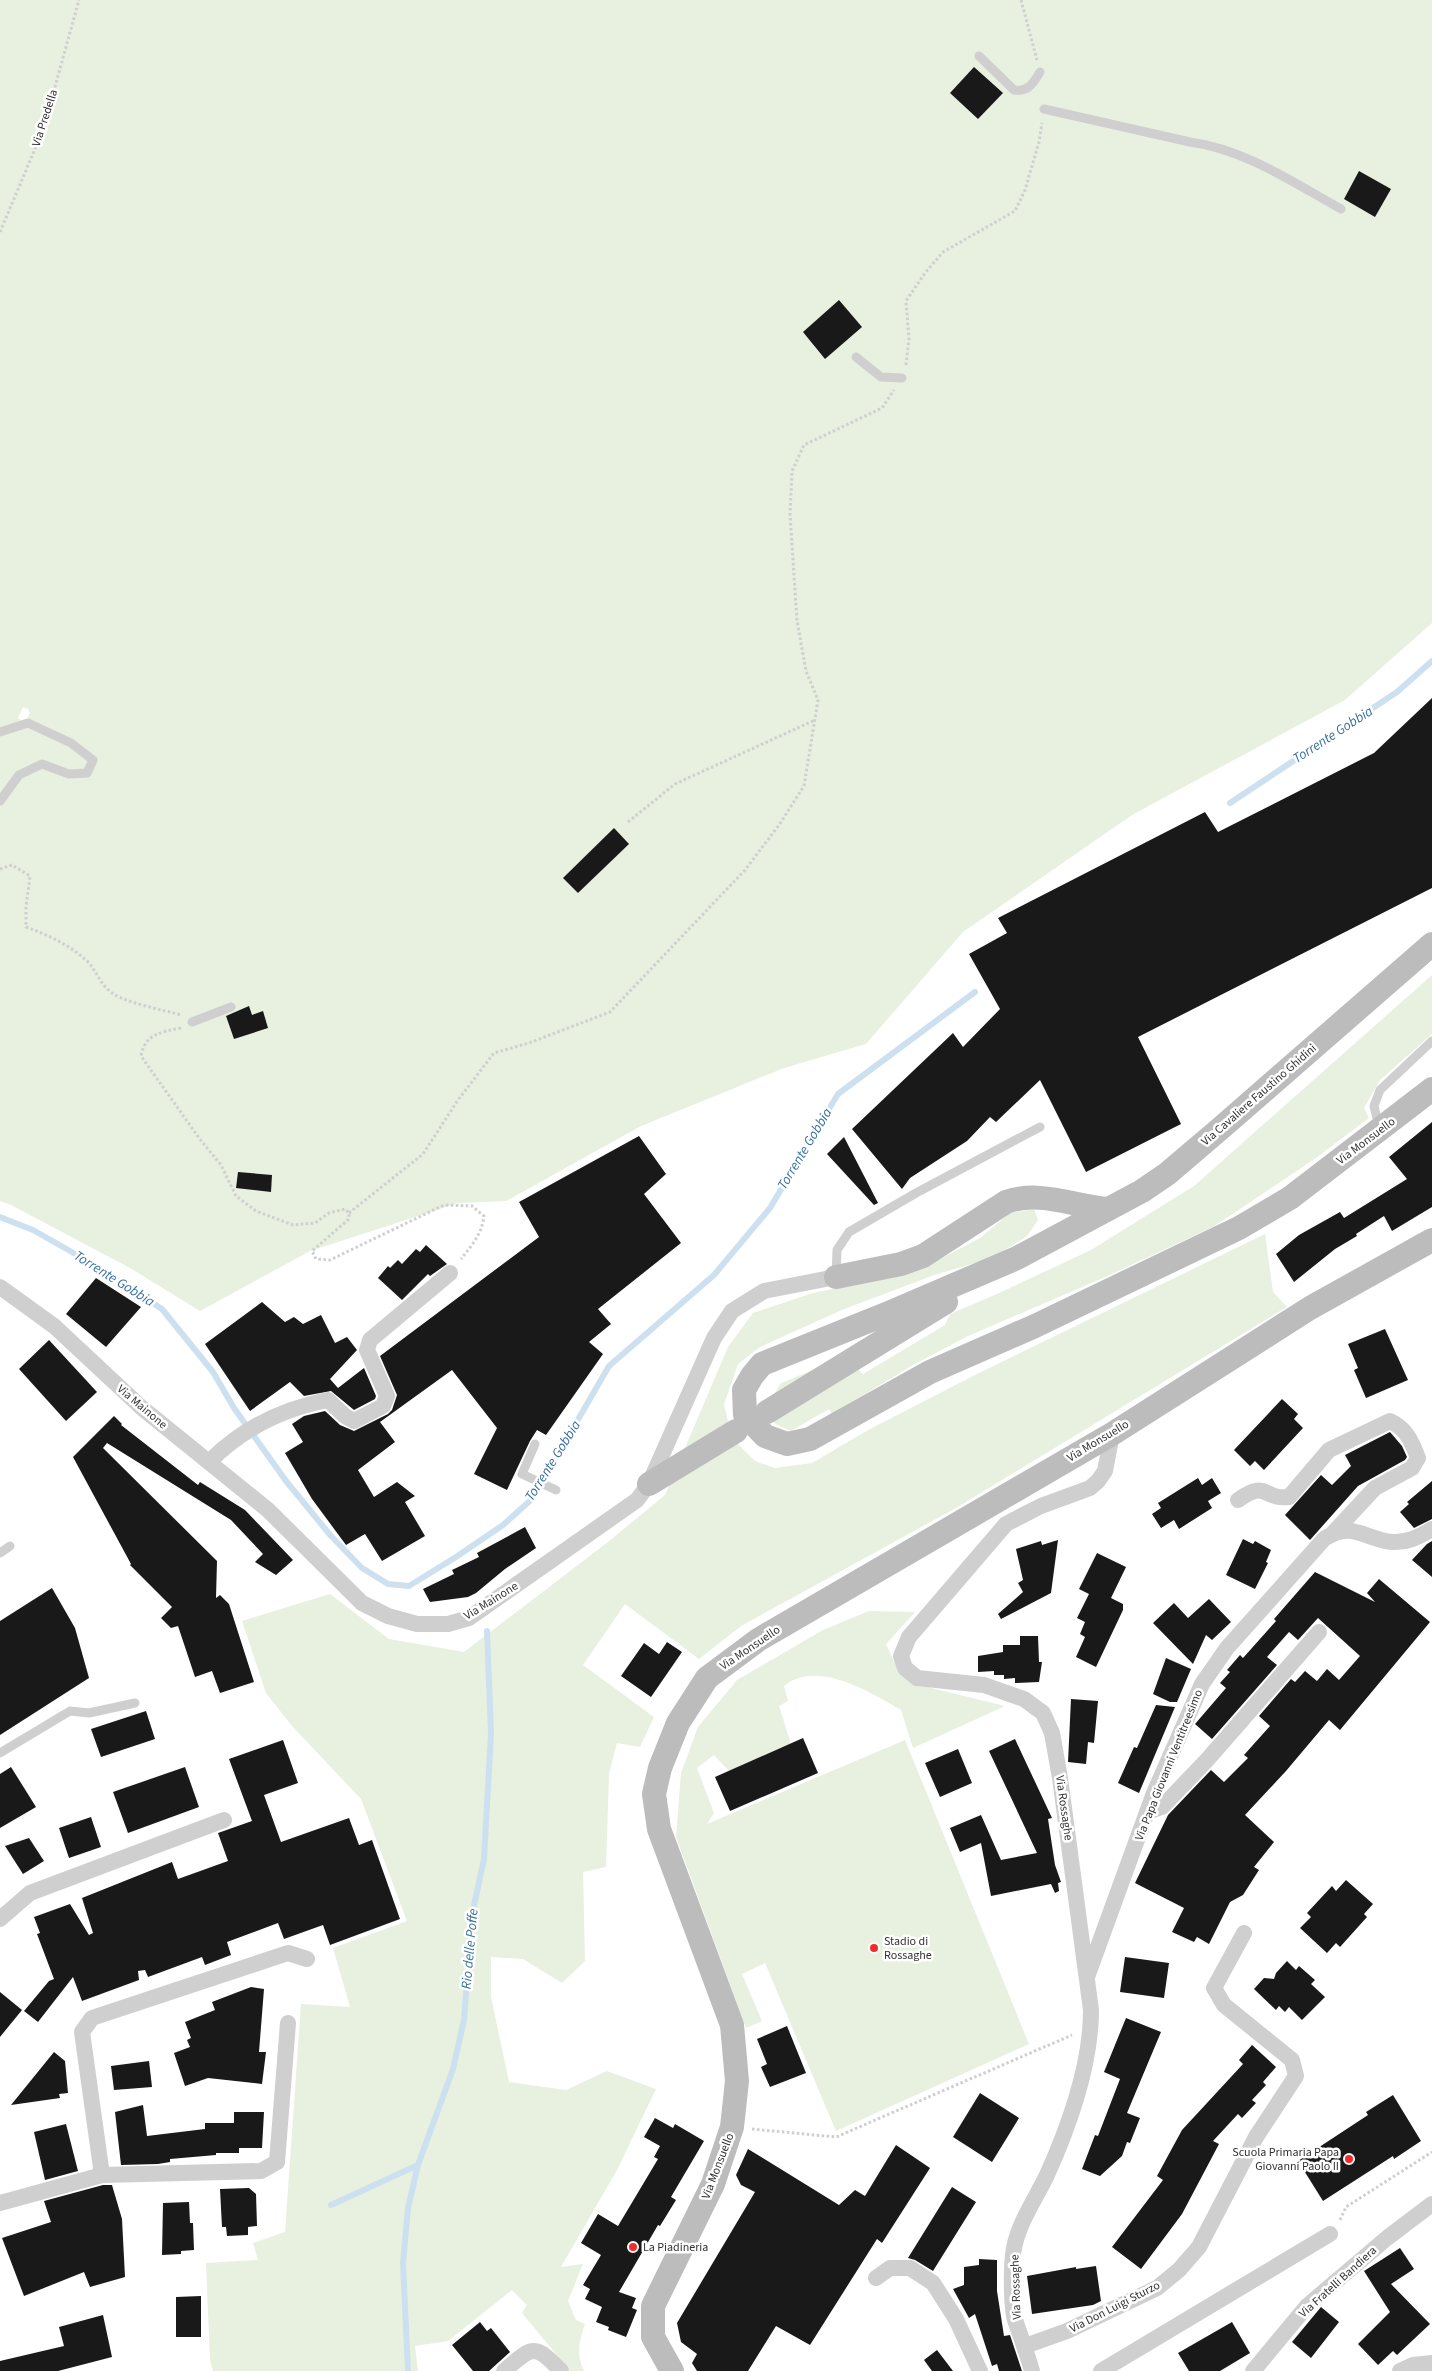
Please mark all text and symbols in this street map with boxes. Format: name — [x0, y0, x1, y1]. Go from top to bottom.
street label: Via Predella — [28, 87, 62, 149]
water label: Torrente Gobbia — [1289, 701, 1377, 768]
street label: Via Cavaliere Faustino Ghidini — [1198, 1040, 1320, 1150]
water label: Torrente Gobbia — [773, 1104, 838, 1194]
street label: Via Monsuello — [1333, 1113, 1399, 1169]
water label: Torrente Gobbia — [70, 1246, 159, 1312]
street label: Via Mainone — [113, 1381, 171, 1433]
water label: Torrente Gobbia — [520, 1416, 586, 1505]
street label: Via Monsuello — [1064, 1416, 1132, 1466]
street label: Via Mainone — [461, 1578, 521, 1624]
street label: Via Monsuello — [716, 1622, 784, 1674]
street label: Via Papa Giovanni Ventitreesimo — [1131, 1687, 1207, 1843]
street label: Via Rossaghe — [1051, 1774, 1077, 1842]
water label: Rio delle Poffe — [457, 1908, 484, 1990]
place label: Stadio di Rossaghe — [884, 1933, 932, 1964]
marker: Stadio di Rossaghe — [868, 1942, 880, 1954]
street label: Via Monsuello — [698, 2131, 738, 2201]
place label: Scuola Primaria Papa Giovanni Paolo II — [1232, 2144, 1339, 2175]
marker: Scuola Primaria Papa Giovanni Paolo II — [1343, 2153, 1355, 2165]
place label: La Piadineria — [643, 2239, 708, 2256]
marker: La Piadineria — [627, 2241, 639, 2253]
street label: Via Fratelli Bandiera — [1295, 2242, 1381, 2322]
street label: Via Rossaghe — [1006, 2254, 1026, 2320]
street label: Via Don Luigi Sturzo — [1067, 2277, 1163, 2337]

